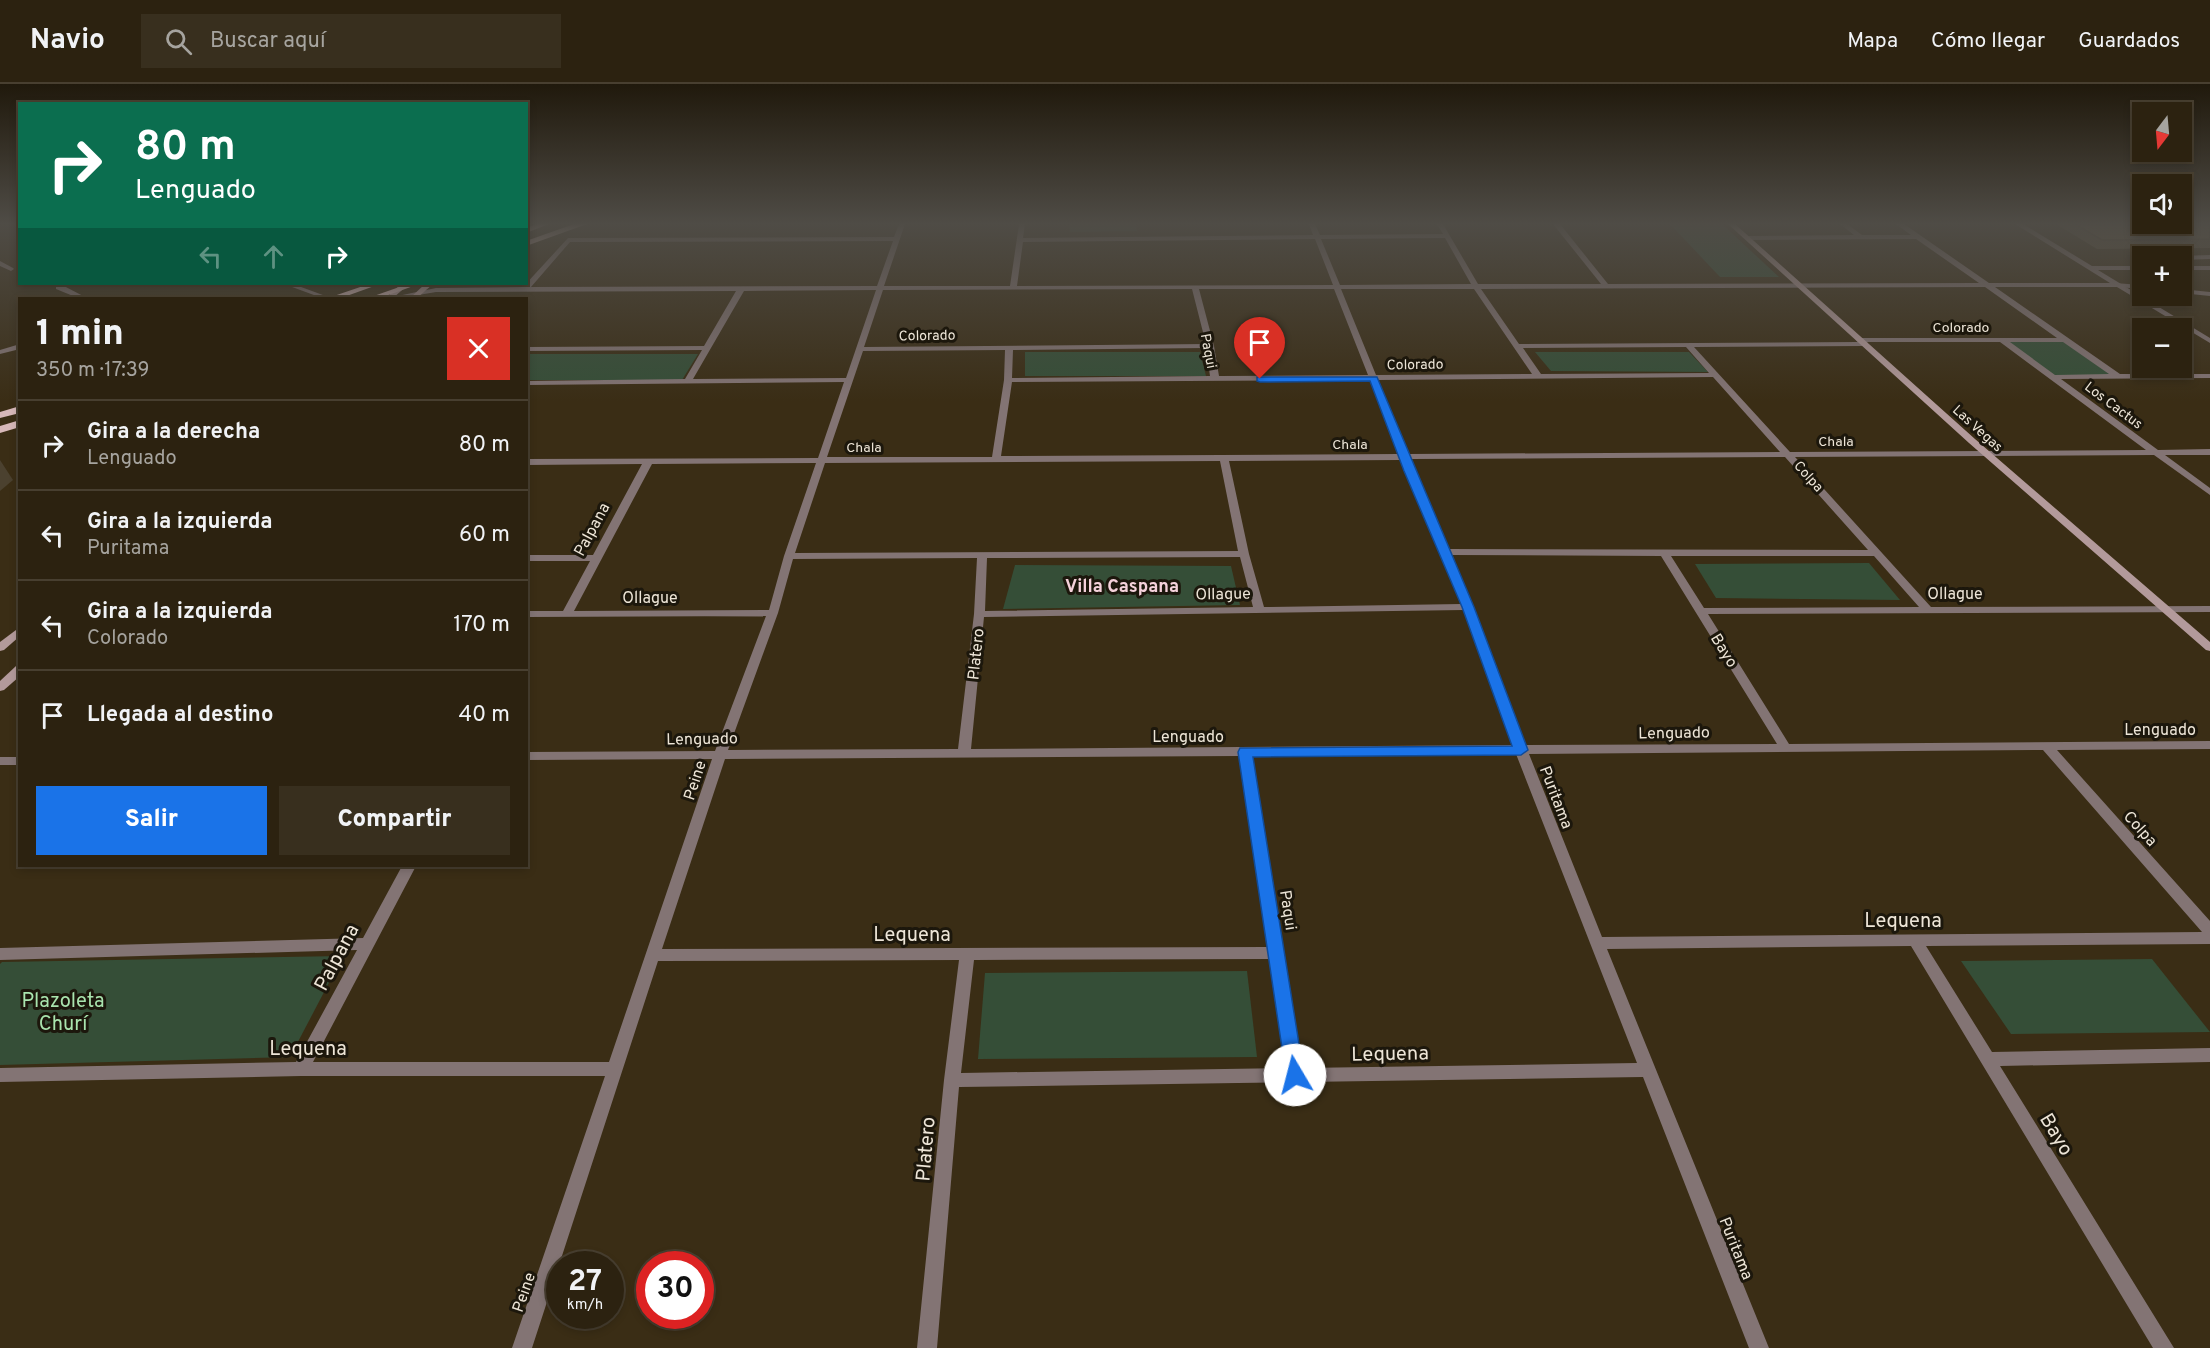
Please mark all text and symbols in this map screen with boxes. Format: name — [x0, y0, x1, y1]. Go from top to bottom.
search box — [141, 14, 561, 68]
text: Navio — [30, 23, 105, 59]
icon: search — [162, 25, 195, 58]
text: Buscar aquí — [210, 28, 325, 55]
text: Mapa — [1847, 28, 1898, 55]
text: Cómo llegar — [1931, 28, 2045, 55]
text: Guardados — [2078, 28, 2180, 55]
north arrow — [2132, 102, 2192, 162]
map controls — [2132, 102, 2192, 378]
text: 80 m — [135, 122, 236, 175]
icon: right — [36, 126, 114, 204]
text: Lenguado — [135, 174, 256, 208]
button: sound — [2132, 174, 2192, 234]
icon: left — [194, 240, 227, 273]
icon: ahead — [257, 240, 290, 273]
icon: right — [320, 240, 353, 273]
button: + — [2132, 246, 2192, 306]
text: 1 min — [36, 312, 124, 358]
button: close — [447, 317, 510, 380]
pin — [1234, 317, 1285, 379]
button: − — [2132, 318, 2192, 378]
street label: Colorado — [1933, 320, 1990, 337]
icon: arrive — [1243, 326, 1276, 359]
street label: Colorado — [898, 328, 956, 345]
street label: Paqui — [1196, 332, 1219, 370]
street label: Colorado — [1386, 357, 1444, 374]
text: 350 m · 17:39 — [36, 358, 149, 384]
street label: Los Cactus — [2081, 379, 2145, 434]
street label: Las Vegas — [1948, 402, 2006, 456]
text: Gira a la derecha — [87, 419, 260, 446]
icon: right — [36, 429, 69, 462]
text: 80 m — [459, 432, 510, 459]
street label: Chala — [1818, 434, 1854, 451]
street label: Chala — [1332, 437, 1368, 454]
street label: Chala — [846, 440, 882, 457]
text: Lenguado — [87, 446, 177, 472]
street label: Colpa — [1789, 458, 1826, 496]
street label: Palpana — [570, 500, 615, 560]
text: Gira a la izquierda — [87, 509, 273, 536]
icon: left — [36, 519, 69, 552]
text: 60 m — [459, 522, 510, 549]
text: Puritama — [87, 536, 169, 562]
district label: Villa Caspana — [1065, 576, 1179, 599]
street label: Ollague — [1195, 585, 1251, 605]
street label: Ollague — [1927, 585, 1983, 605]
street label: Ollague — [622, 589, 678, 609]
text: Gira a la izquierda — [87, 599, 273, 626]
icon: left — [36, 609, 69, 642]
text: 170 m — [453, 612, 510, 639]
text: Colorado — [87, 626, 168, 652]
street label: Platero — [964, 627, 990, 681]
street label: Bayo — [1705, 630, 1741, 672]
icon: arrive — [36, 699, 69, 732]
text: Llegada al destino — [87, 702, 273, 729]
text: 40 m — [458, 702, 510, 729]
street label: Lenguado — [2124, 721, 2196, 741]
street label: Lenguado — [1638, 723, 1710, 745]
street label: Lenguado — [1152, 728, 1224, 748]
street label: Lenguado — [666, 729, 738, 751]
street label: Peine — [680, 758, 712, 803]
street label: Puritama — [1534, 763, 1576, 832]
button: Salir — [36, 786, 267, 855]
button: Compartir — [279, 786, 510, 855]
street label: Colpa — [2118, 807, 2161, 851]
street label: Paqui — [1274, 889, 1300, 932]
street label: Lequena — [1864, 909, 1942, 935]
street label: Palpana — [309, 920, 366, 996]
street label: Lequena — [873, 923, 951, 949]
park label: Plazoleta Churí — [21, 989, 105, 1038]
street label: Lequena — [269, 1037, 347, 1063]
street label: Lequena — [1351, 1041, 1429, 1069]
position arrow — [1263, 1043, 1327, 1107]
street label: Bayo — [2032, 1109, 2078, 1161]
street label: Platero — [911, 1116, 943, 1183]
street label: Puritama — [1714, 1215, 1757, 1283]
speed limit sign: 30 — [636, 1251, 714, 1329]
text: 27 — [568, 1264, 602, 1301]
street label: Peine — [509, 1270, 541, 1315]
text: km/h — [567, 1296, 603, 1315]

